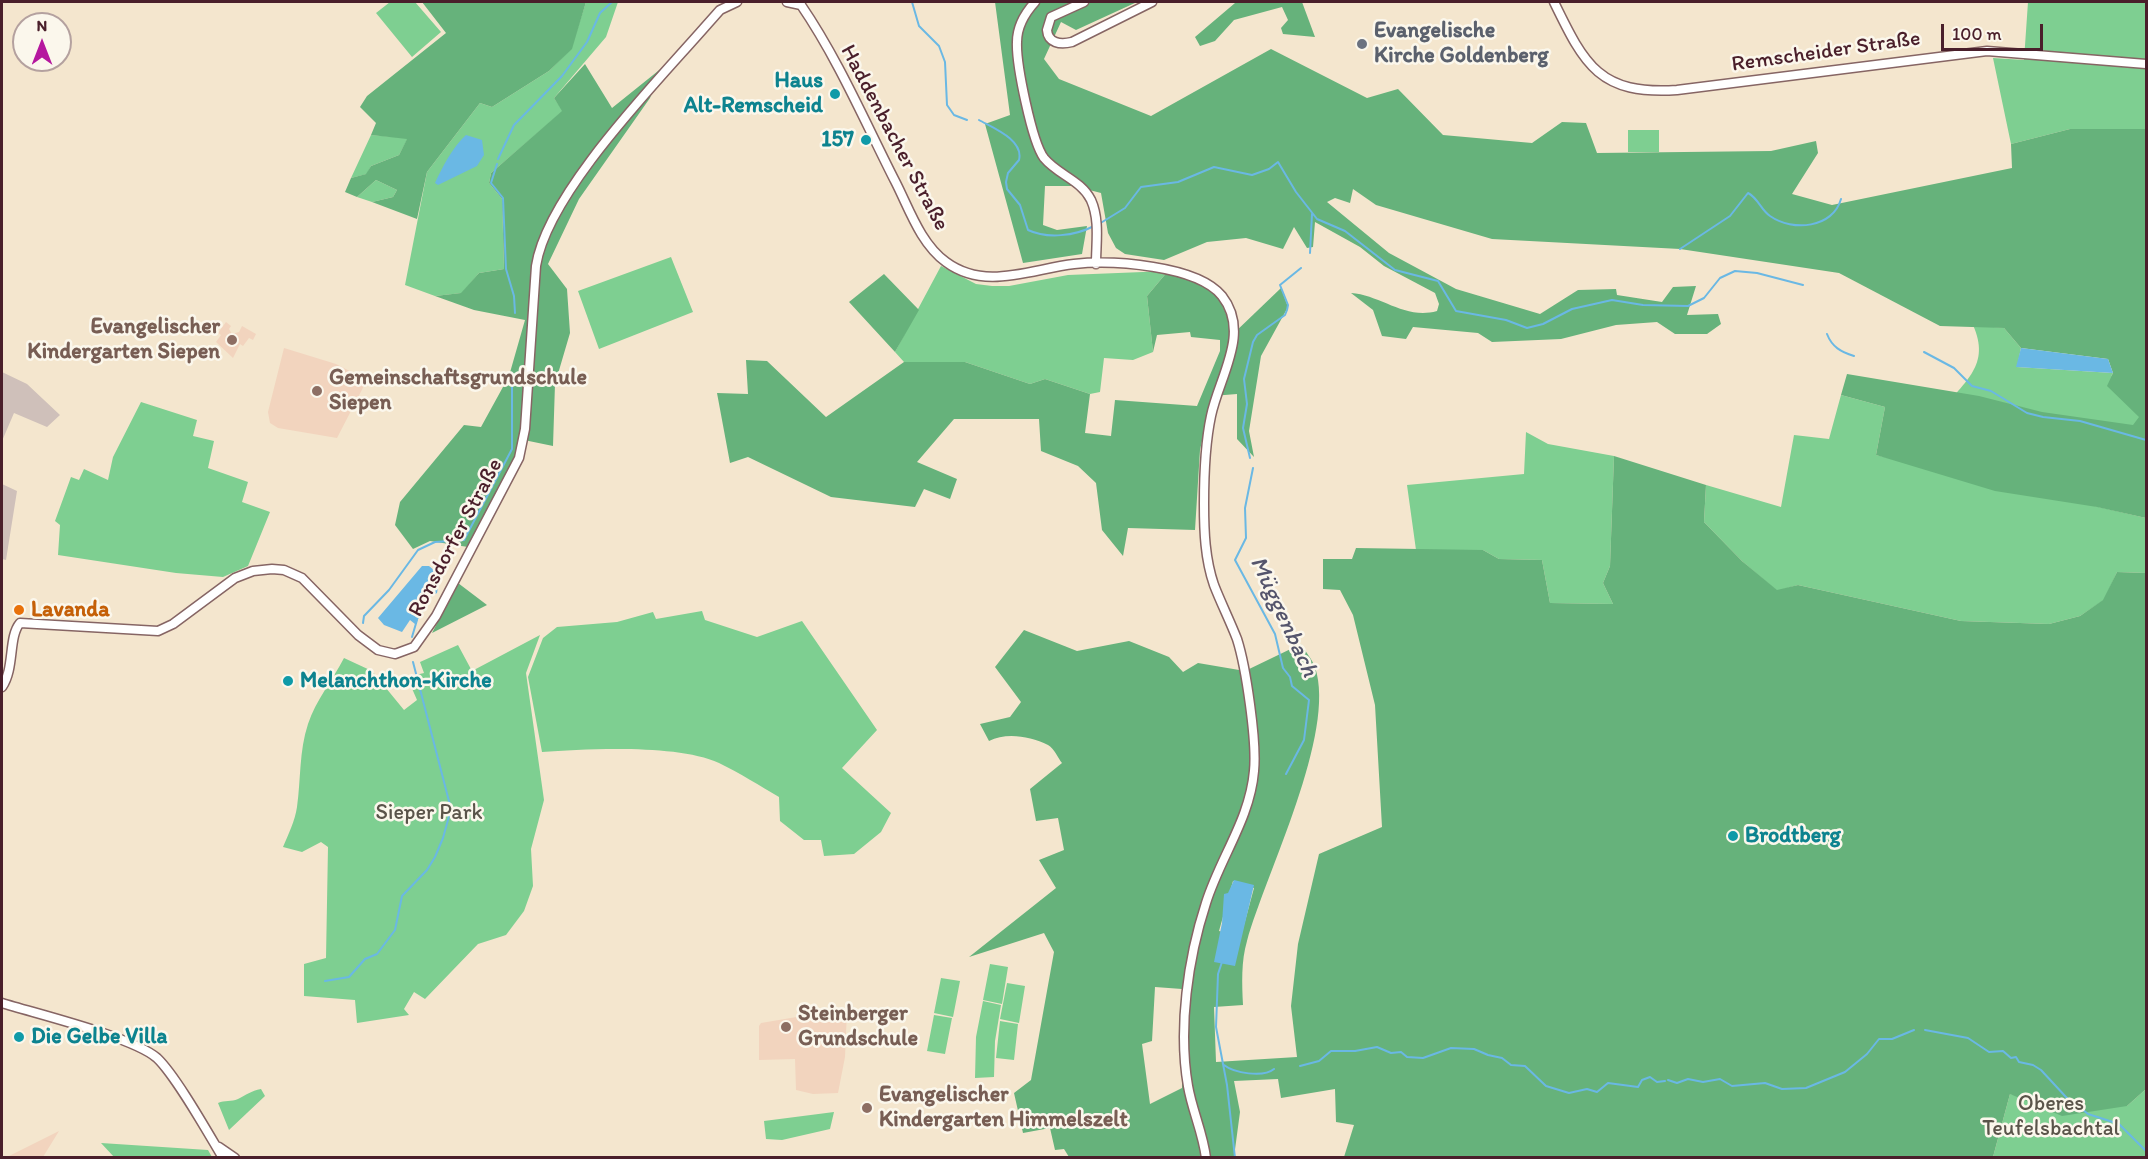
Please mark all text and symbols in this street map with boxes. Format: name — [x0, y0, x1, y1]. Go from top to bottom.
north arrow — [12, 12, 72, 72]
scale bar — [1944, 12, 2046, 50]
text: N — [37, 16, 47, 35]
place label: Evangelische Kirche Goldenberg — [1374, 18, 1549, 70]
text: 100 m — [1952, 23, 2002, 45]
street label: Remscheider Straße — [1730, 26, 1922, 78]
marker: Evangelische Kirche Goldenberg — [1355, 37, 1369, 51]
street label: Haddenbacher Straße — [834, 41, 954, 235]
place label: Haus Alt-Remscheid — [684, 68, 823, 119]
marker: Haus Alt-Remscheid — [828, 87, 842, 101]
place label: 157 — [821, 127, 854, 153]
marker: 157 — [859, 133, 873, 147]
place label: Evangelischer Kindergarten Siepen — [27, 314, 220, 366]
marker: Evangelischer Kindergarten Siepen — [225, 333, 239, 347]
place label: Gemeinschaftsgrundschule Siepen — [329, 365, 587, 416]
marker: Gemeinschaftsgrundschule Siepen — [310, 384, 324, 398]
street label: Ronsdorfer Straße — [403, 454, 509, 622]
water label: Müggenbach — [1243, 552, 1323, 682]
place label: Lavanda — [31, 597, 110, 623]
marker: Lavanda — [12, 603, 26, 617]
place label: Melanchthon-Kirche — [300, 668, 492, 694]
marker: Melanchthon-Kirche — [281, 674, 295, 688]
park label: Sieper Park — [375, 800, 483, 826]
place label: Brodtberg — [1745, 823, 1841, 849]
marker: Brodtberg — [1726, 829, 1740, 843]
place label: Steinberger Grundschule — [798, 1001, 918, 1052]
marker: Steinberger Grundschule — [779, 1020, 793, 1034]
place label: Die Gelbe Villa — [31, 1024, 167, 1050]
marker: Die Gelbe Villa — [12, 1030, 26, 1044]
place label: Evangelischer Kindergarten Himmelszelt — [879, 1082, 1128, 1134]
park label: Oberes Teufelsbachtal — [1982, 1091, 2120, 1142]
marker: Evangelischer Kindergarten Himmelszelt — [860, 1101, 874, 1115]

